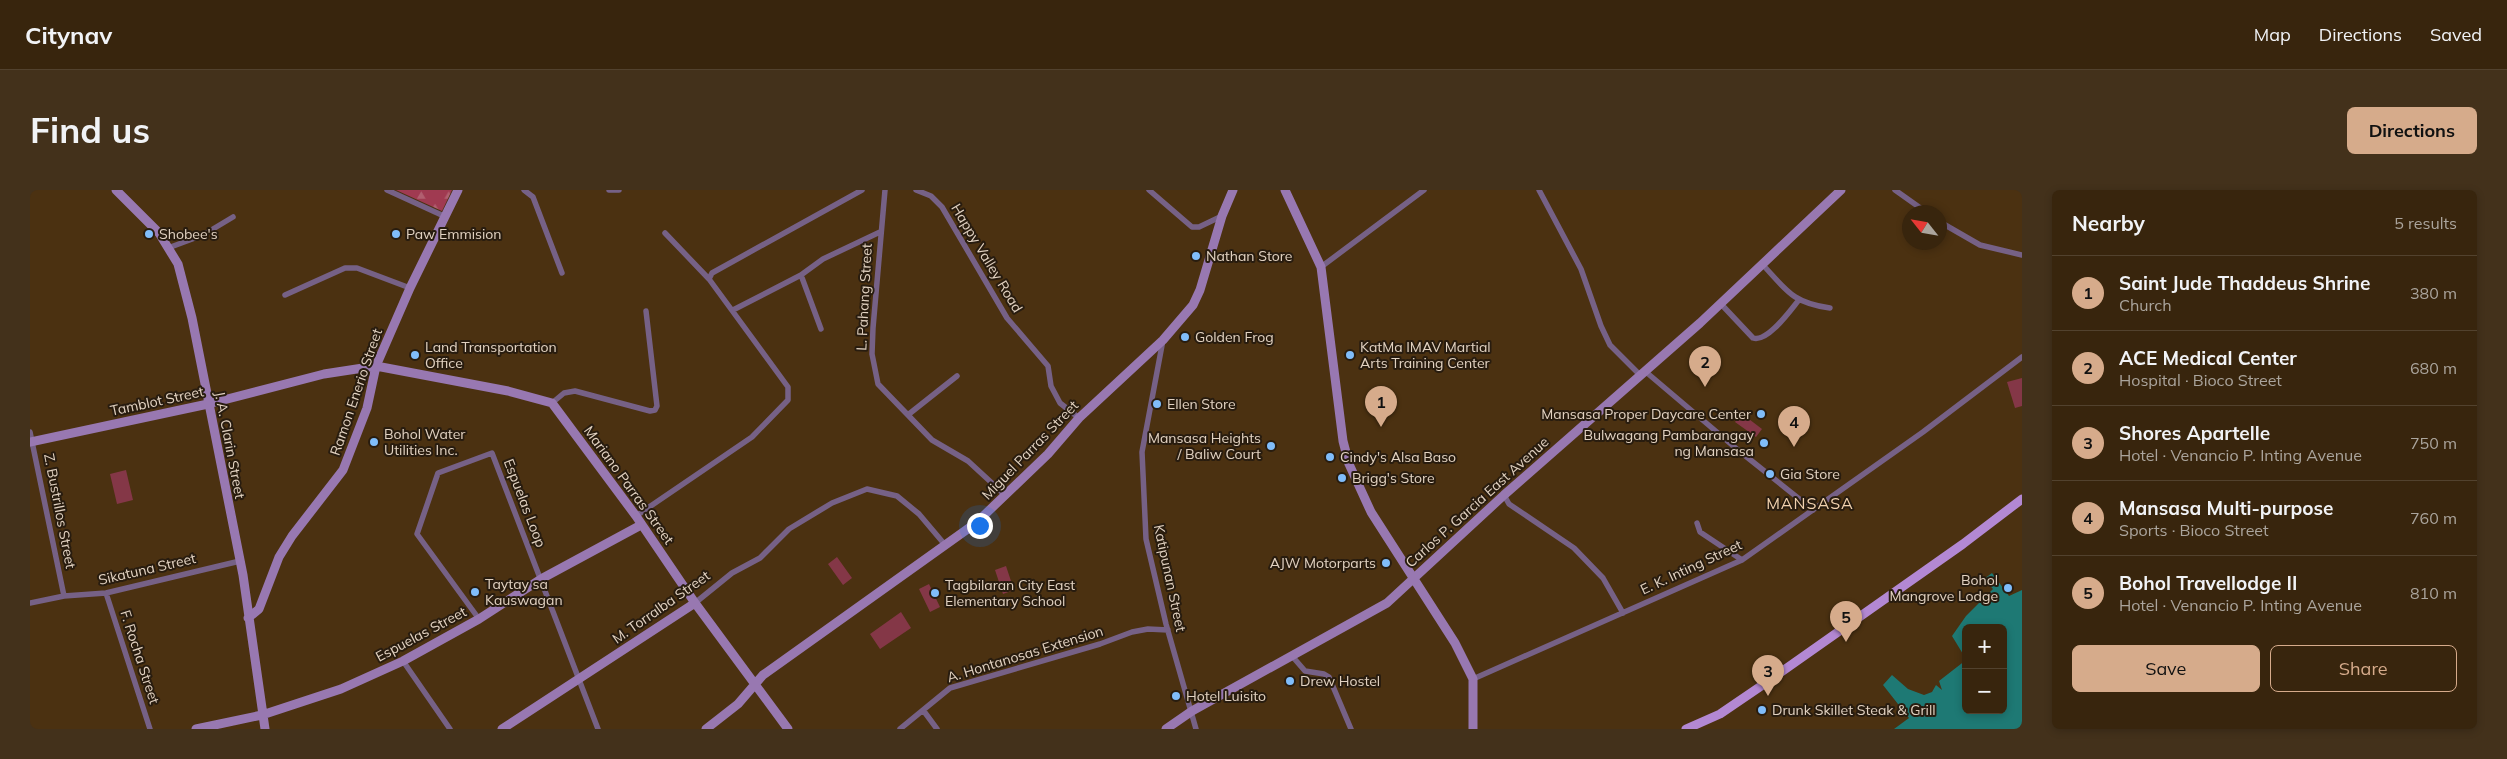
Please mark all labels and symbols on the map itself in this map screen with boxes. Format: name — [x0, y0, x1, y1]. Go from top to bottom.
street label: Happy Valley Road — [947, 200, 1027, 316]
north arrow — [1902, 205, 1947, 250]
place label: Shobee's — [159, 225, 218, 243]
place label: Paw Emmision — [406, 225, 502, 243]
marker: Shobee's — [143, 228, 155, 240]
marker: Paw Emmision — [390, 228, 402, 240]
street label: L. Pahang Street — [852, 243, 876, 351]
place label: Nathan Store — [1206, 247, 1292, 265]
marker: Nathan Store — [1190, 250, 1202, 262]
street label: Ramon Enerio Street — [326, 326, 386, 458]
place label: Golden Frog — [1195, 328, 1274, 346]
marker: Golden Frog — [1179, 331, 1191, 343]
place label: Land Transportation Office — [425, 338, 557, 372]
place label: KatMa IMAV Martial Arts Training Center — [1360, 338, 1491, 372]
pin: 2 — [1689, 346, 1721, 387]
marker: Land Transportation Office — [409, 349, 421, 361]
marker: KatMa IMAV Martial Arts Training Center — [1344, 349, 1356, 361]
street label: Tamblot Street — [109, 382, 205, 420]
pin: 1 — [1365, 386, 1397, 427]
street label: J. A. Clarin Street — [211, 390, 249, 500]
place label: Ellen Store — [1167, 395, 1236, 413]
street label: Miguel Parras Street — [978, 396, 1082, 504]
marker: Ellen Store — [1151, 398, 1163, 410]
place label: Mansasa Proper Daycare Center — [1541, 405, 1752, 423]
pin: 4 — [1778, 406, 1810, 447]
marker: Mansasa Proper Daycare Center — [1755, 408, 1767, 420]
street label: Mariano Parras Street — [580, 422, 678, 548]
place label: Bohol Water Utilities Inc. — [384, 425, 466, 459]
place label: Bulwagang Pambarangay ng Mansasa — [1583, 426, 1755, 460]
place label: Mansasa Heights / Baliw Court — [1148, 429, 1261, 463]
street label: Carlos P. Garcia East Avenue — [1402, 433, 1552, 571]
marker: Bohol Water Utilities Inc. — [368, 436, 380, 448]
marker: Bulwagang Pambarangay ng Mansasa — [1758, 437, 1770, 449]
marker: Mansasa Heights / Baliw Court — [1265, 440, 1277, 452]
place label: Cindy's Alsa Baso — [1340, 448, 1456, 466]
marker: Cindy's Alsa Baso — [1324, 451, 1336, 463]
street label: Z. Bustrillos Street — [40, 452, 80, 570]
street label: Espuelas Loop — [500, 456, 550, 550]
place label: Gia Store — [1780, 465, 1840, 483]
marker: Gia Store — [1764, 468, 1776, 480]
place label: Brigg's Store — [1352, 469, 1435, 487]
marker: Brigg's Store — [1336, 472, 1348, 484]
district label: MANSASA — [1766, 493, 1854, 513]
your location — [967, 513, 993, 539]
street label: Katipunan Street — [1150, 523, 1190, 633]
street label: E. K. Inting Street — [1637, 536, 1745, 598]
street label: Sikatuna Street — [96, 549, 198, 589]
place label: AJW Motorparts — [1270, 554, 1376, 572]
marker: AJW Motorparts — [1380, 557, 1392, 569]
street label: M. Torralba Street — [609, 567, 713, 647]
place label: Bohol Mangrove Lodge — [1889, 571, 1998, 605]
place label: Taytay sa Kauswagan — [485, 575, 563, 609]
place label: Tagbilaran City East Elementary School — [945, 576, 1075, 610]
marker: Bohol Mangrove Lodge — [2002, 582, 2014, 594]
marker: Taytay sa Kauswagan — [469, 586, 481, 598]
marker: Tagbilaran City East Elementary School — [929, 587, 941, 599]
pin: 5 — [1830, 601, 1862, 642]
street label: Espuelas Street — [373, 602, 470, 665]
street label: F. Rocha Street — [116, 608, 164, 706]
street label: A. Hontanosas Extension — [945, 622, 1105, 686]
pin: 3 — [1752, 655, 1784, 696]
place label: Drew Hostel — [1300, 672, 1380, 690]
marker: Drew Hostel — [1284, 675, 1296, 687]
place label: Hotel Luisito — [1186, 687, 1266, 705]
marker: Hotel Luisito — [1170, 690, 1182, 702]
place label: Drunk Skillet Steak & Grill — [1772, 701, 1936, 719]
marker: Drunk Skillet Steak & Grill — [1756, 704, 1768, 716]

